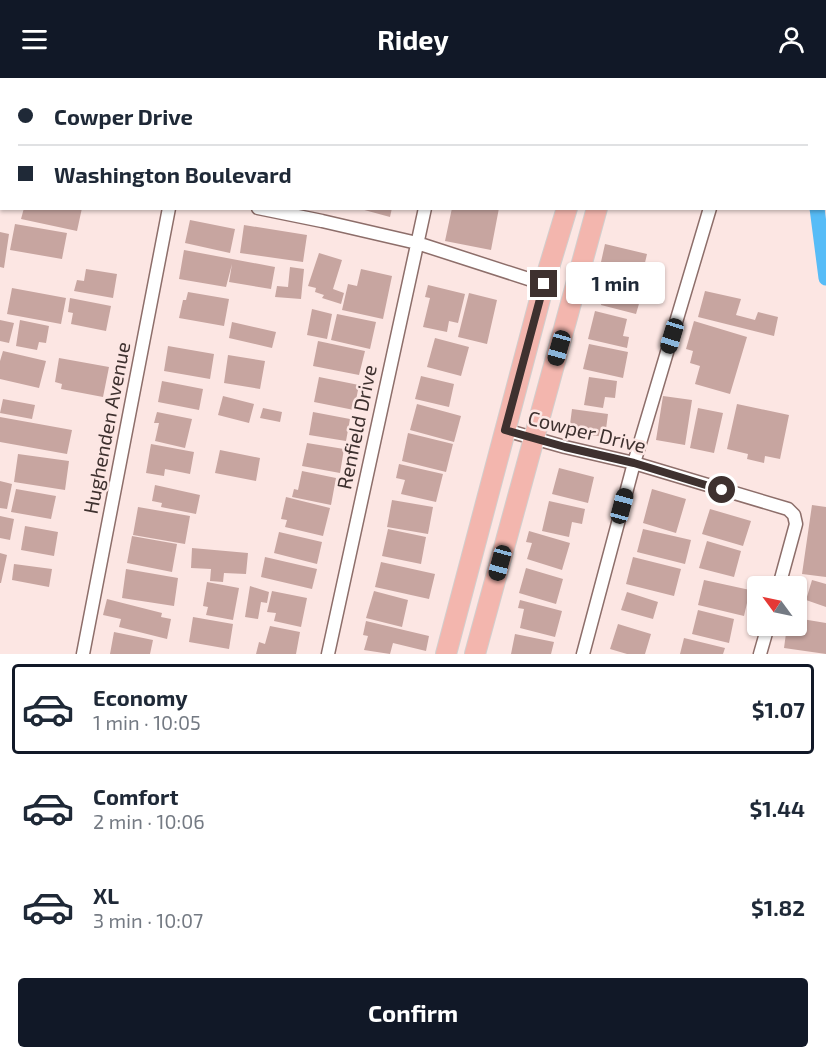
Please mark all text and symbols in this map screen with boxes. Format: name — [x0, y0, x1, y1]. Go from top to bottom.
icon: menu — [18, 23, 51, 56]
text: Ridey — [377, 23, 449, 55]
icon: person — [775, 23, 808, 56]
text: Cowper Drive — [54, 103, 193, 129]
text: Washington Boulevard — [54, 161, 292, 187]
callout: 1 min — [565, 263, 664, 305]
route end — [530, 270, 557, 297]
text: 1 min — [591, 271, 640, 295]
car — [658, 316, 686, 356]
car — [545, 328, 573, 368]
street label: Hughenden Avenue — [78, 340, 134, 516]
street label: Renfield Drive — [331, 362, 381, 491]
street label: Cowper Drive — [526, 405, 649, 457]
route start — [708, 476, 735, 503]
car — [609, 486, 635, 526]
car — [487, 543, 513, 583]
north arrow — [747, 576, 807, 636]
map controls — [747, 576, 807, 636]
icon: car — [21, 682, 75, 736]
text: Economy — [93, 684, 188, 710]
text: $1.07 — [752, 696, 805, 722]
text: 1 min · 10:05 — [93, 710, 201, 734]
icon: car — [21, 781, 75, 835]
text: Comfort — [93, 783, 178, 809]
text: $1.44 — [749, 795, 805, 821]
text: 2 min · 10:06 — [93, 809, 205, 833]
icon: car — [21, 880, 75, 934]
text: XL — [93, 882, 119, 908]
text: $1.82 — [751, 894, 805, 920]
text: 3 min · 10:07 — [93, 908, 203, 932]
button: Confirm — [18, 978, 808, 1047]

